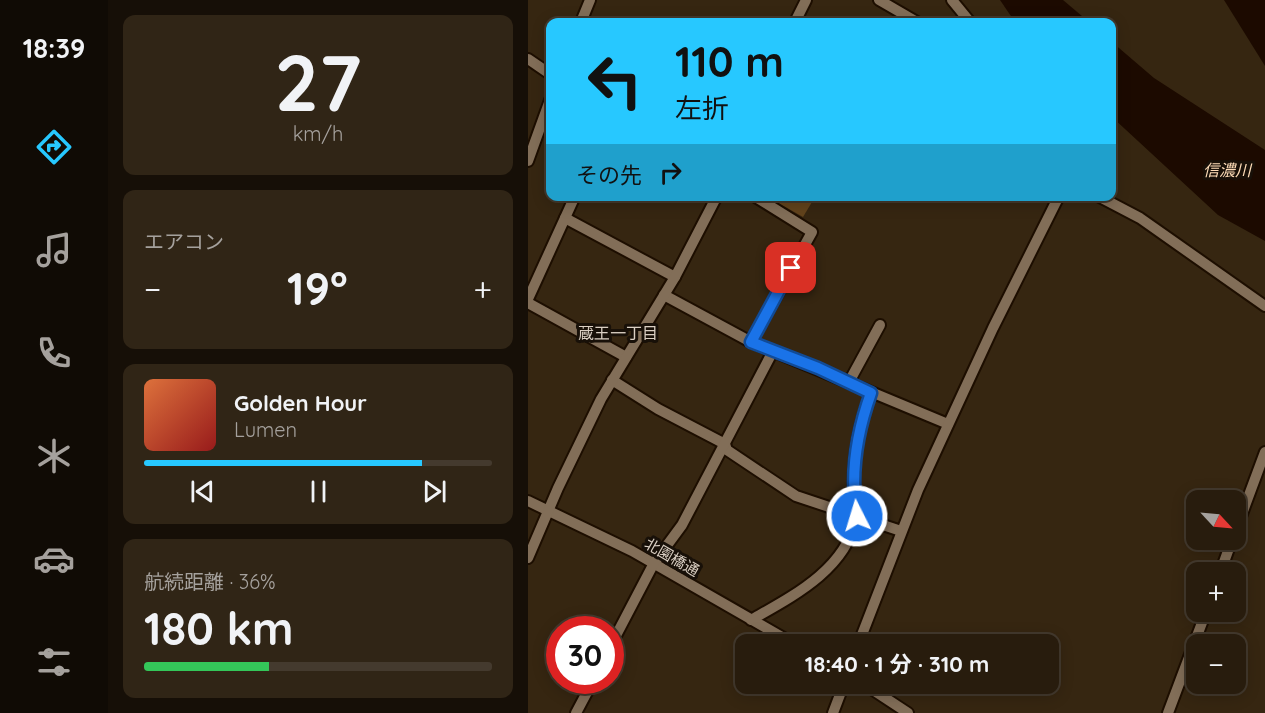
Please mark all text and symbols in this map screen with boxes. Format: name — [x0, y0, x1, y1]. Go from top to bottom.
text: 18:39 — [23, 31, 85, 65]
text: 27 — [274, 33, 362, 131]
text: 110 m — [675, 35, 784, 88]
icon: left — [576, 42, 654, 120]
text: 左折 — [675, 91, 729, 125]
text: km/h — [293, 121, 343, 146]
icon: directions — [33, 126, 75, 168]
icon: right — [654, 156, 687, 189]
water label: 信濃川 — [1203, 160, 1253, 180]
text: その先 — [576, 161, 642, 189]
icon: music — [33, 229, 75, 271]
text: エアコン — [144, 229, 224, 254]
pin — [765, 242, 816, 293]
icon: arrive — [774, 251, 807, 284]
text: 19° — [287, 260, 348, 316]
text: − — [144, 268, 161, 309]
text: + — [473, 268, 492, 309]
district label: 蔵王一丁目 — [578, 323, 658, 343]
icon: phone — [33, 332, 75, 374]
text: Golden Hour — [234, 389, 367, 417]
text: Lumen — [234, 417, 297, 442]
icon: climate — [33, 435, 75, 477]
icon: previous — [186, 475, 219, 508]
icon: pause — [302, 475, 335, 508]
icon: next — [418, 475, 451, 508]
position arrow — [825, 484, 889, 548]
north arrow — [1186, 490, 1246, 550]
map controls — [1186, 490, 1246, 694]
street label: 北園橋通 — [641, 534, 703, 580]
icon: car — [33, 538, 75, 580]
button: + — [1186, 562, 1246, 622]
text: 航続距離 · 36% — [144, 569, 276, 594]
text: 180 km — [144, 600, 294, 656]
speed limit sign: 30 — [546, 616, 624, 694]
button: − — [1186, 634, 1246, 694]
icon: filters — [33, 641, 75, 683]
text: 18:40 · 1 分 · 310 m — [805, 650, 989, 678]

